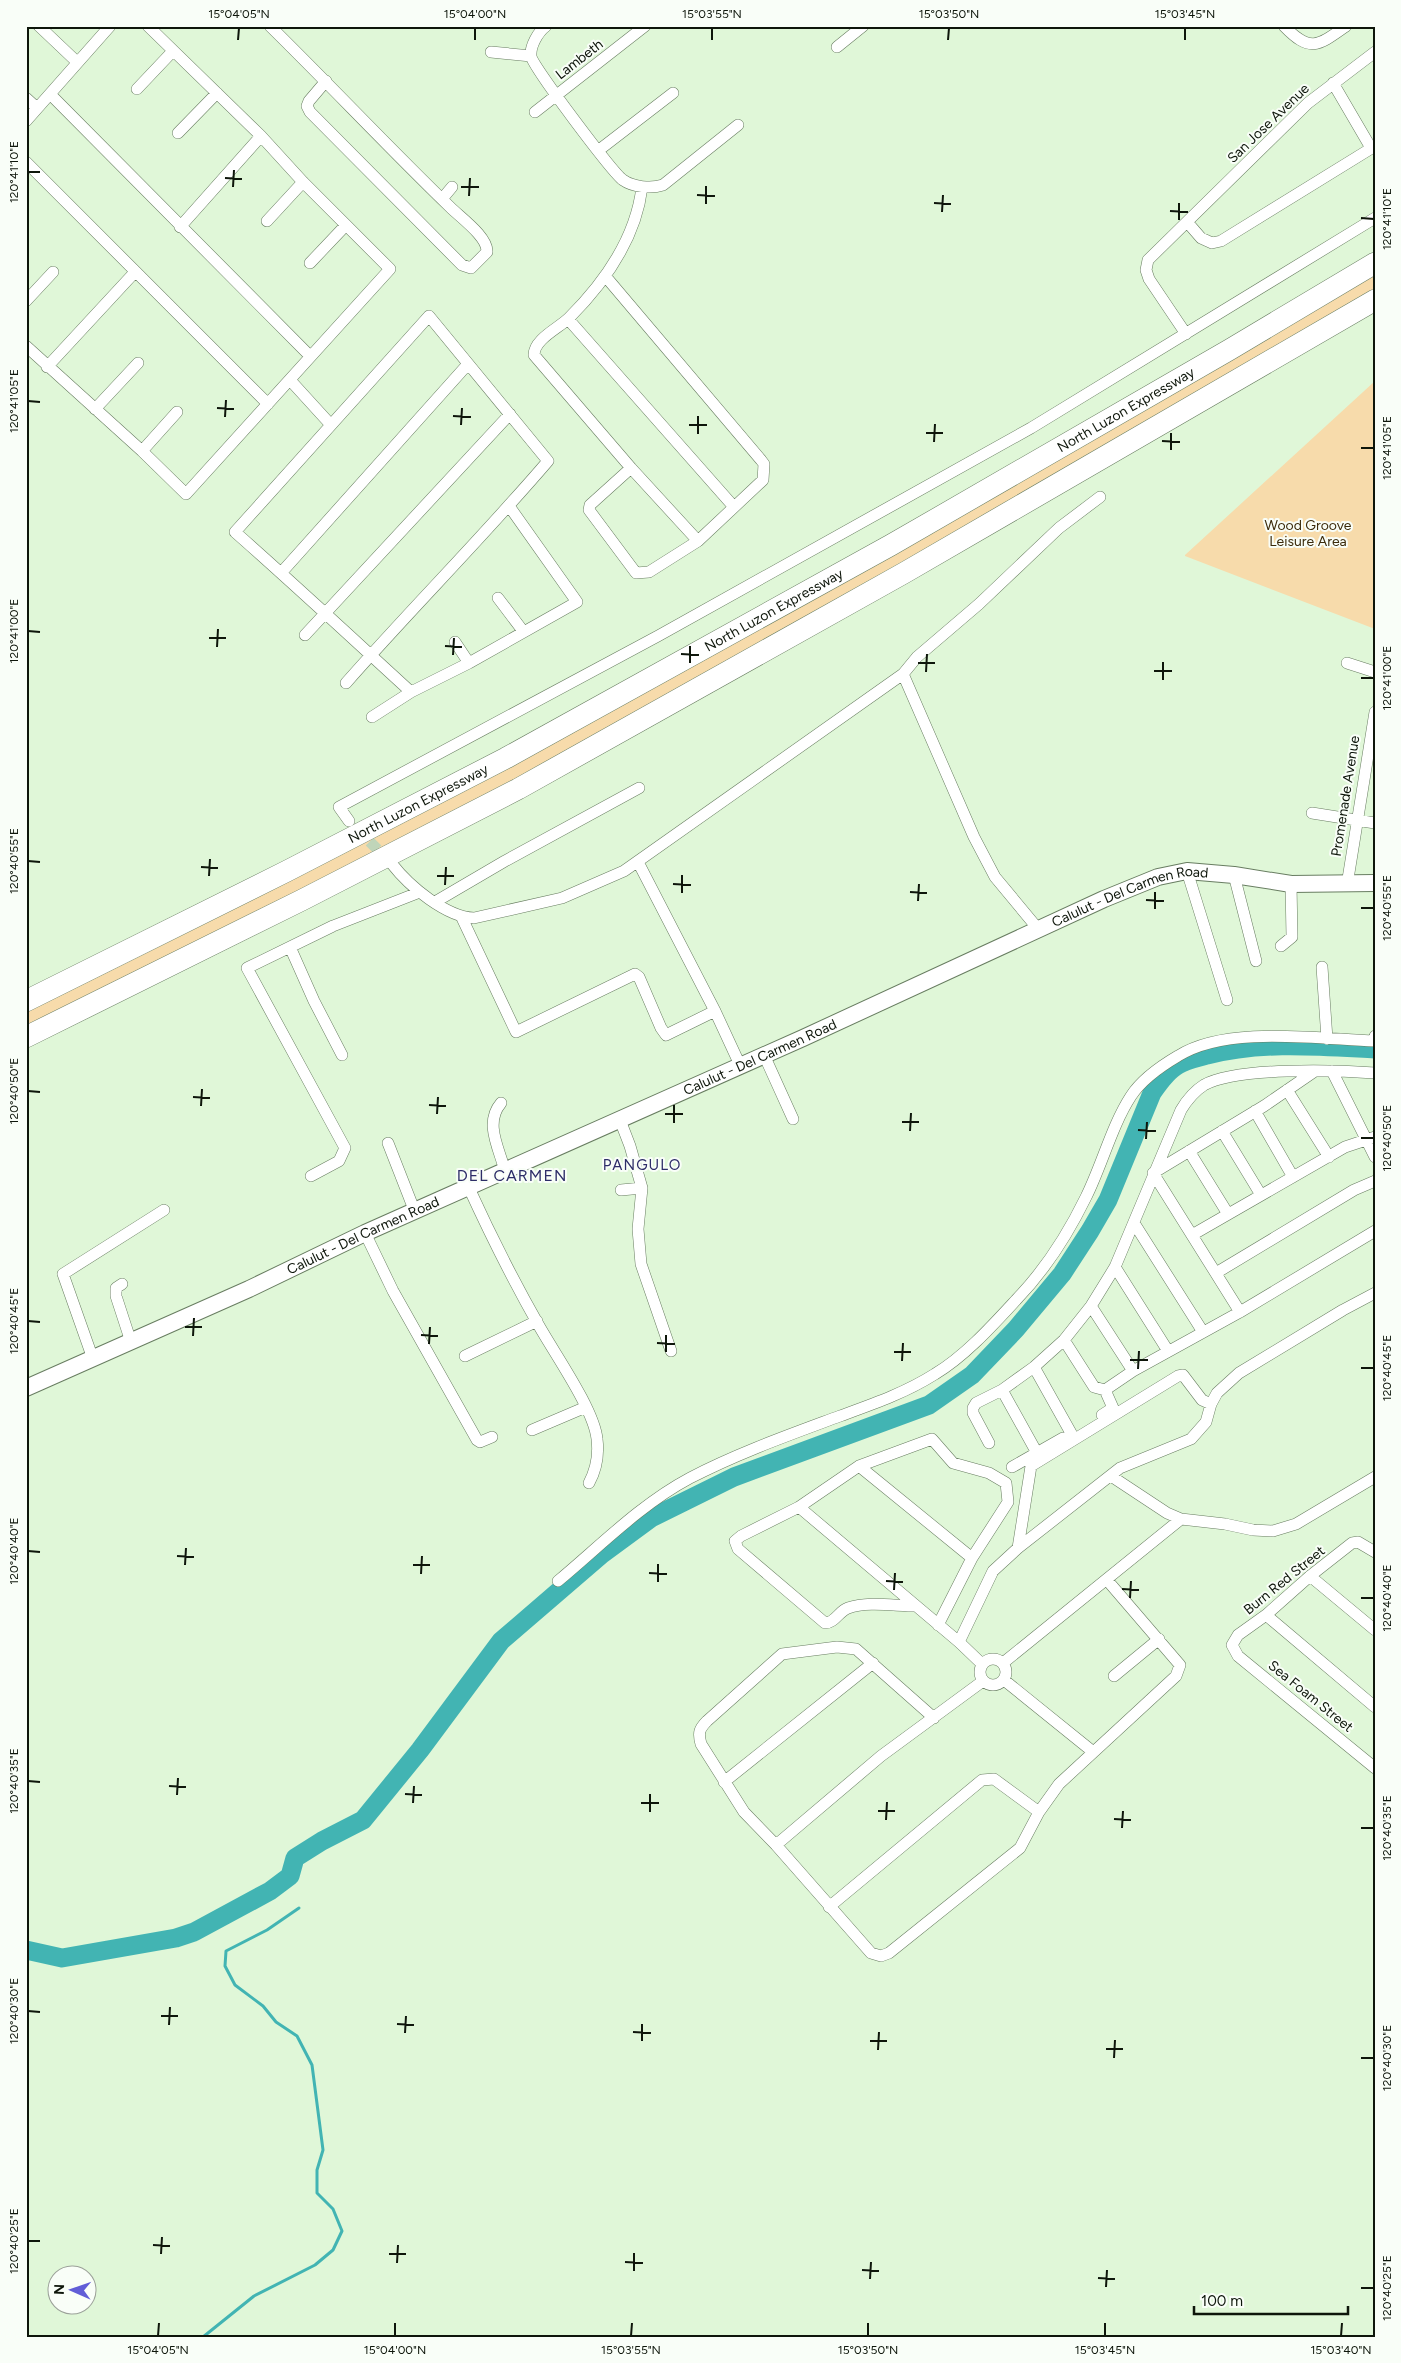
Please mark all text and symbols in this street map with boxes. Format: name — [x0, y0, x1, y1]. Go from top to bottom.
text: 15°04'05"N — [208, 7, 270, 21]
text: 15°04'00"N — [444, 7, 506, 21]
text: 15°03'55"N — [682, 7, 742, 21]
text: 15°03'50"N — [919, 7, 979, 21]
text: 15°03'45"N — [1155, 7, 1215, 21]
street label: Lambeth — [552, 36, 606, 83]
street label: San Jose Avenue — [1224, 80, 1313, 167]
text: 120°41'10"E — [7, 141, 21, 203]
text: 120°41'10"E — [1380, 188, 1394, 250]
street label: North Luzon Expressway — [1054, 363, 1198, 456]
text: 120°41'05"E — [7, 369, 21, 433]
text: 120°41'05"E — [1380, 416, 1394, 480]
park label: Wood Groove Leisure Area — [1265, 517, 1352, 550]
street label: North Luzon Expressway — [702, 565, 847, 655]
text: 120°41'00"E — [7, 599, 21, 663]
text: 120°41'00"E — [1380, 646, 1394, 710]
street label: Promenade Avenue — [1328, 734, 1363, 858]
street label: North Luzon Expressway — [345, 760, 492, 847]
text: 120°40'55"E — [7, 828, 21, 894]
street label: Calulut - Del Carmen Road — [1049, 863, 1209, 931]
text: 120°40'55"E — [1380, 875, 1394, 941]
street label: Calulut - Del Carmen Road — [681, 1016, 839, 1099]
text: 120°40'50"E — [7, 1058, 21, 1124]
text: 120°40'50"E — [1380, 1105, 1394, 1171]
district label: PANGULO — [603, 1156, 681, 1174]
district label: DEL CARMEN — [457, 1166, 567, 1185]
street label: Calulut - Del Carmen Road — [284, 1193, 442, 1278]
text: 120°40'45"E — [7, 1288, 21, 1354]
text: 120°40'45"E — [1380, 1335, 1394, 1401]
text: 120°40'40"E — [7, 1517, 21, 1585]
street label: Burn Red Street — [1240, 1542, 1328, 1618]
text: 120°40'40"E — [1380, 1564, 1394, 1632]
street label: Sea Foam Street — [1265, 1657, 1357, 1736]
text: 120°40'35"E — [7, 1748, 21, 1814]
text: 120°40'35"E — [1380, 1795, 1394, 1861]
text: 120°40'30"E — [7, 1978, 21, 2044]
text: 120°40'30"E — [1380, 2025, 1394, 2091]
text: 120°40'25"E — [7, 2208, 21, 2274]
text: 120°40'25"E — [1380, 2255, 1394, 2321]
north arrow — [48, 2266, 98, 2316]
scale bar — [1194, 2283, 1347, 2315]
text: N — [51, 2284, 68, 2295]
text: 100 m — [1201, 2292, 1243, 2310]
text: 15°04'05"N — [127, 2343, 189, 2357]
text: 15°04'00"N — [364, 2343, 426, 2357]
text: 15°03'55"N — [601, 2343, 661, 2357]
text: 15°03'50"N — [838, 2343, 898, 2357]
text: 15°03'45"N — [1075, 2343, 1135, 2357]
text: 15°03'40"N — [1310, 2343, 1372, 2357]

